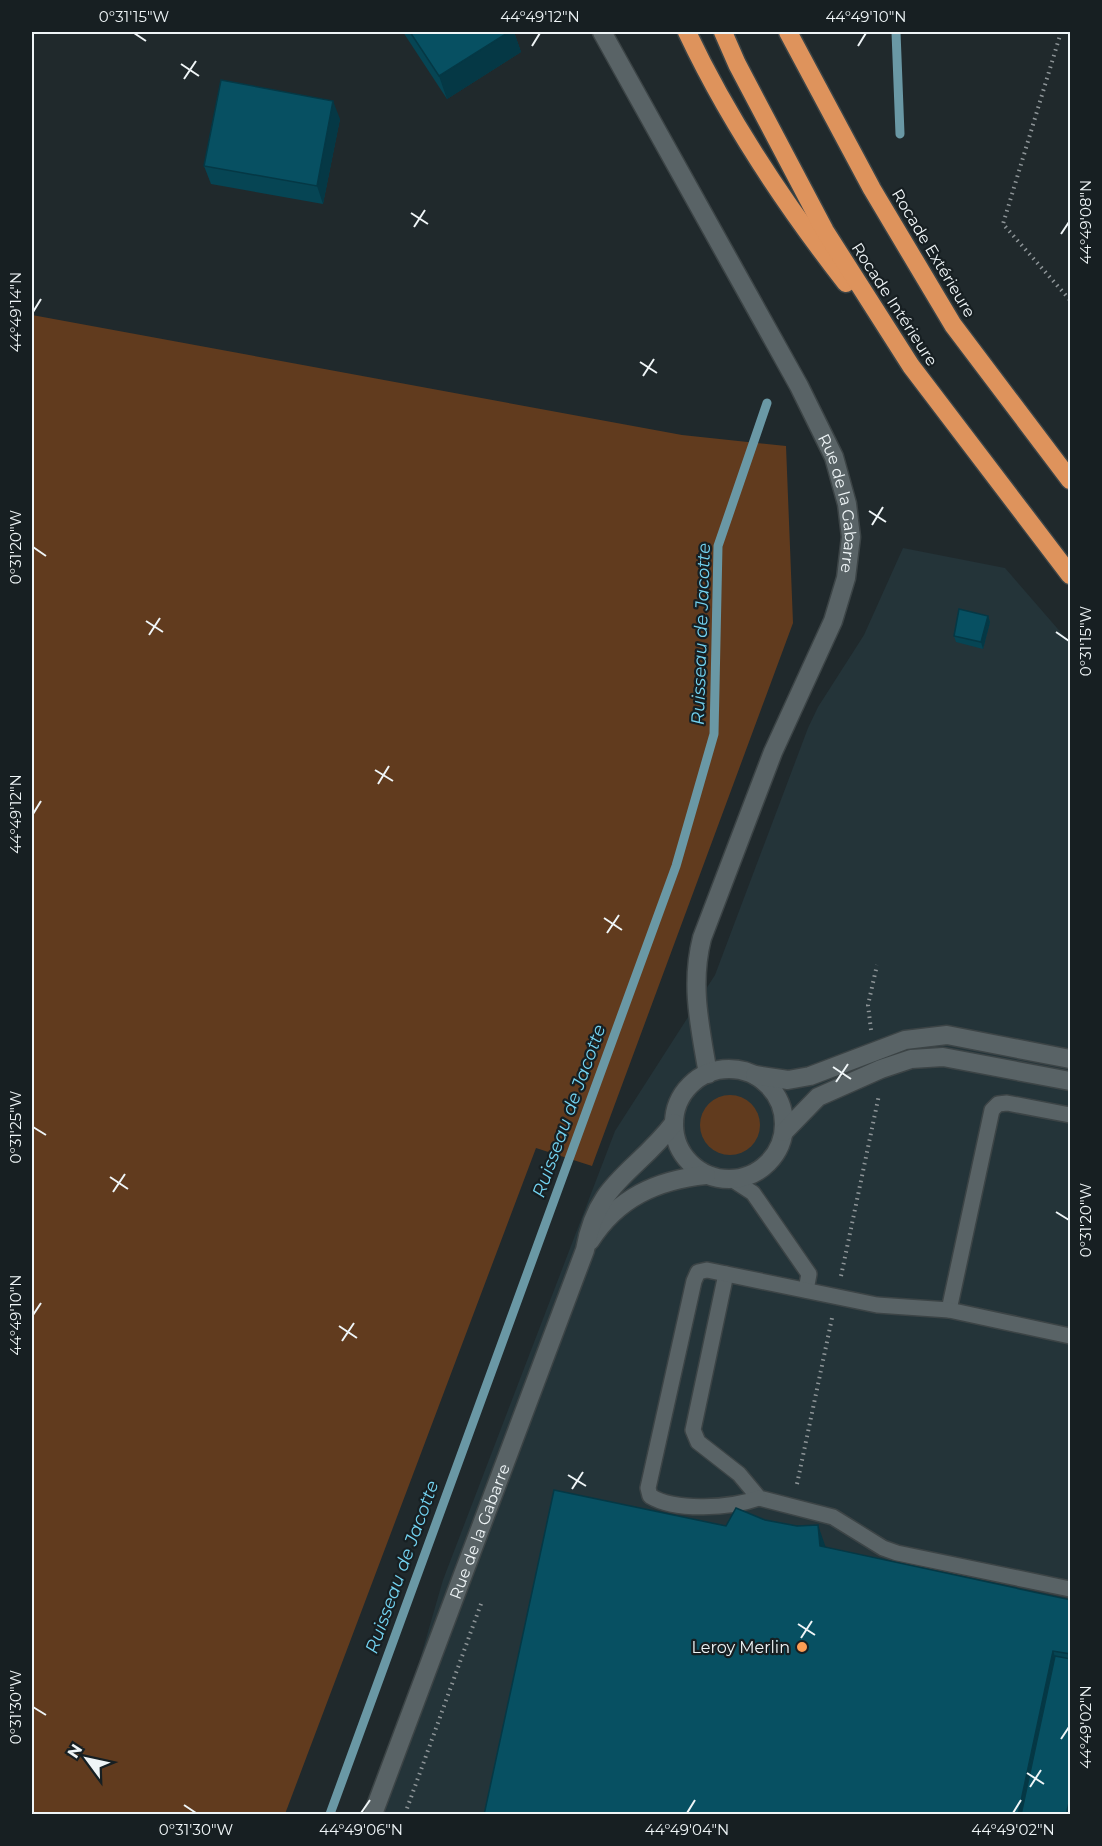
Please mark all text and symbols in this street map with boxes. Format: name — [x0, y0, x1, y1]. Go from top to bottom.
text: 0°31'15"W — [99, 7, 169, 26]
text: 44°49'12"N — [500, 7, 580, 26]
text: 44°49'10"N — [825, 7, 907, 26]
text: 44°49'08"N — [1076, 180, 1095, 264]
street label: Rocade Extérieure — [888, 186, 979, 321]
street label: Rocade Intérieure — [848, 239, 942, 369]
text: 44°49'14"N — [6, 272, 25, 352]
street label: Rue de la Gabarre — [814, 431, 861, 574]
text: 0°31'20"W — [6, 509, 25, 584]
water label: Ruisseau de Jacotte — [687, 542, 715, 726]
text: 0°31'15"W — [1076, 606, 1095, 676]
text: 44°49'12"N — [6, 774, 25, 854]
water label: Ruisseau de Jacotte — [527, 1021, 611, 1200]
text: 0°31'25"W — [6, 1090, 25, 1164]
text: 0°31'20"W — [1076, 1182, 1095, 1257]
text: 44°49'10"N — [6, 1274, 25, 1356]
street label: Rue de la Gabarre — [446, 1461, 514, 1602]
water label: Ruisseau de Jacotte — [360, 1477, 444, 1656]
place label: Leroy Merlin — [691, 1638, 790, 1657]
marker: Leroy Merlin — [795, 1640, 809, 1654]
text: 0°31'30"W — [6, 1669, 25, 1744]
text: 44°49'02"N — [1076, 1685, 1095, 1769]
north arrow — [57, 1729, 117, 1789]
text: N — [63, 1741, 86, 1762]
text: 0°31'30"W — [159, 1820, 234, 1839]
text: 44°49'06"N — [319, 1820, 403, 1839]
text: 44°49'04"N — [645, 1820, 729, 1839]
text: 44°49'02"N — [971, 1820, 1055, 1839]

